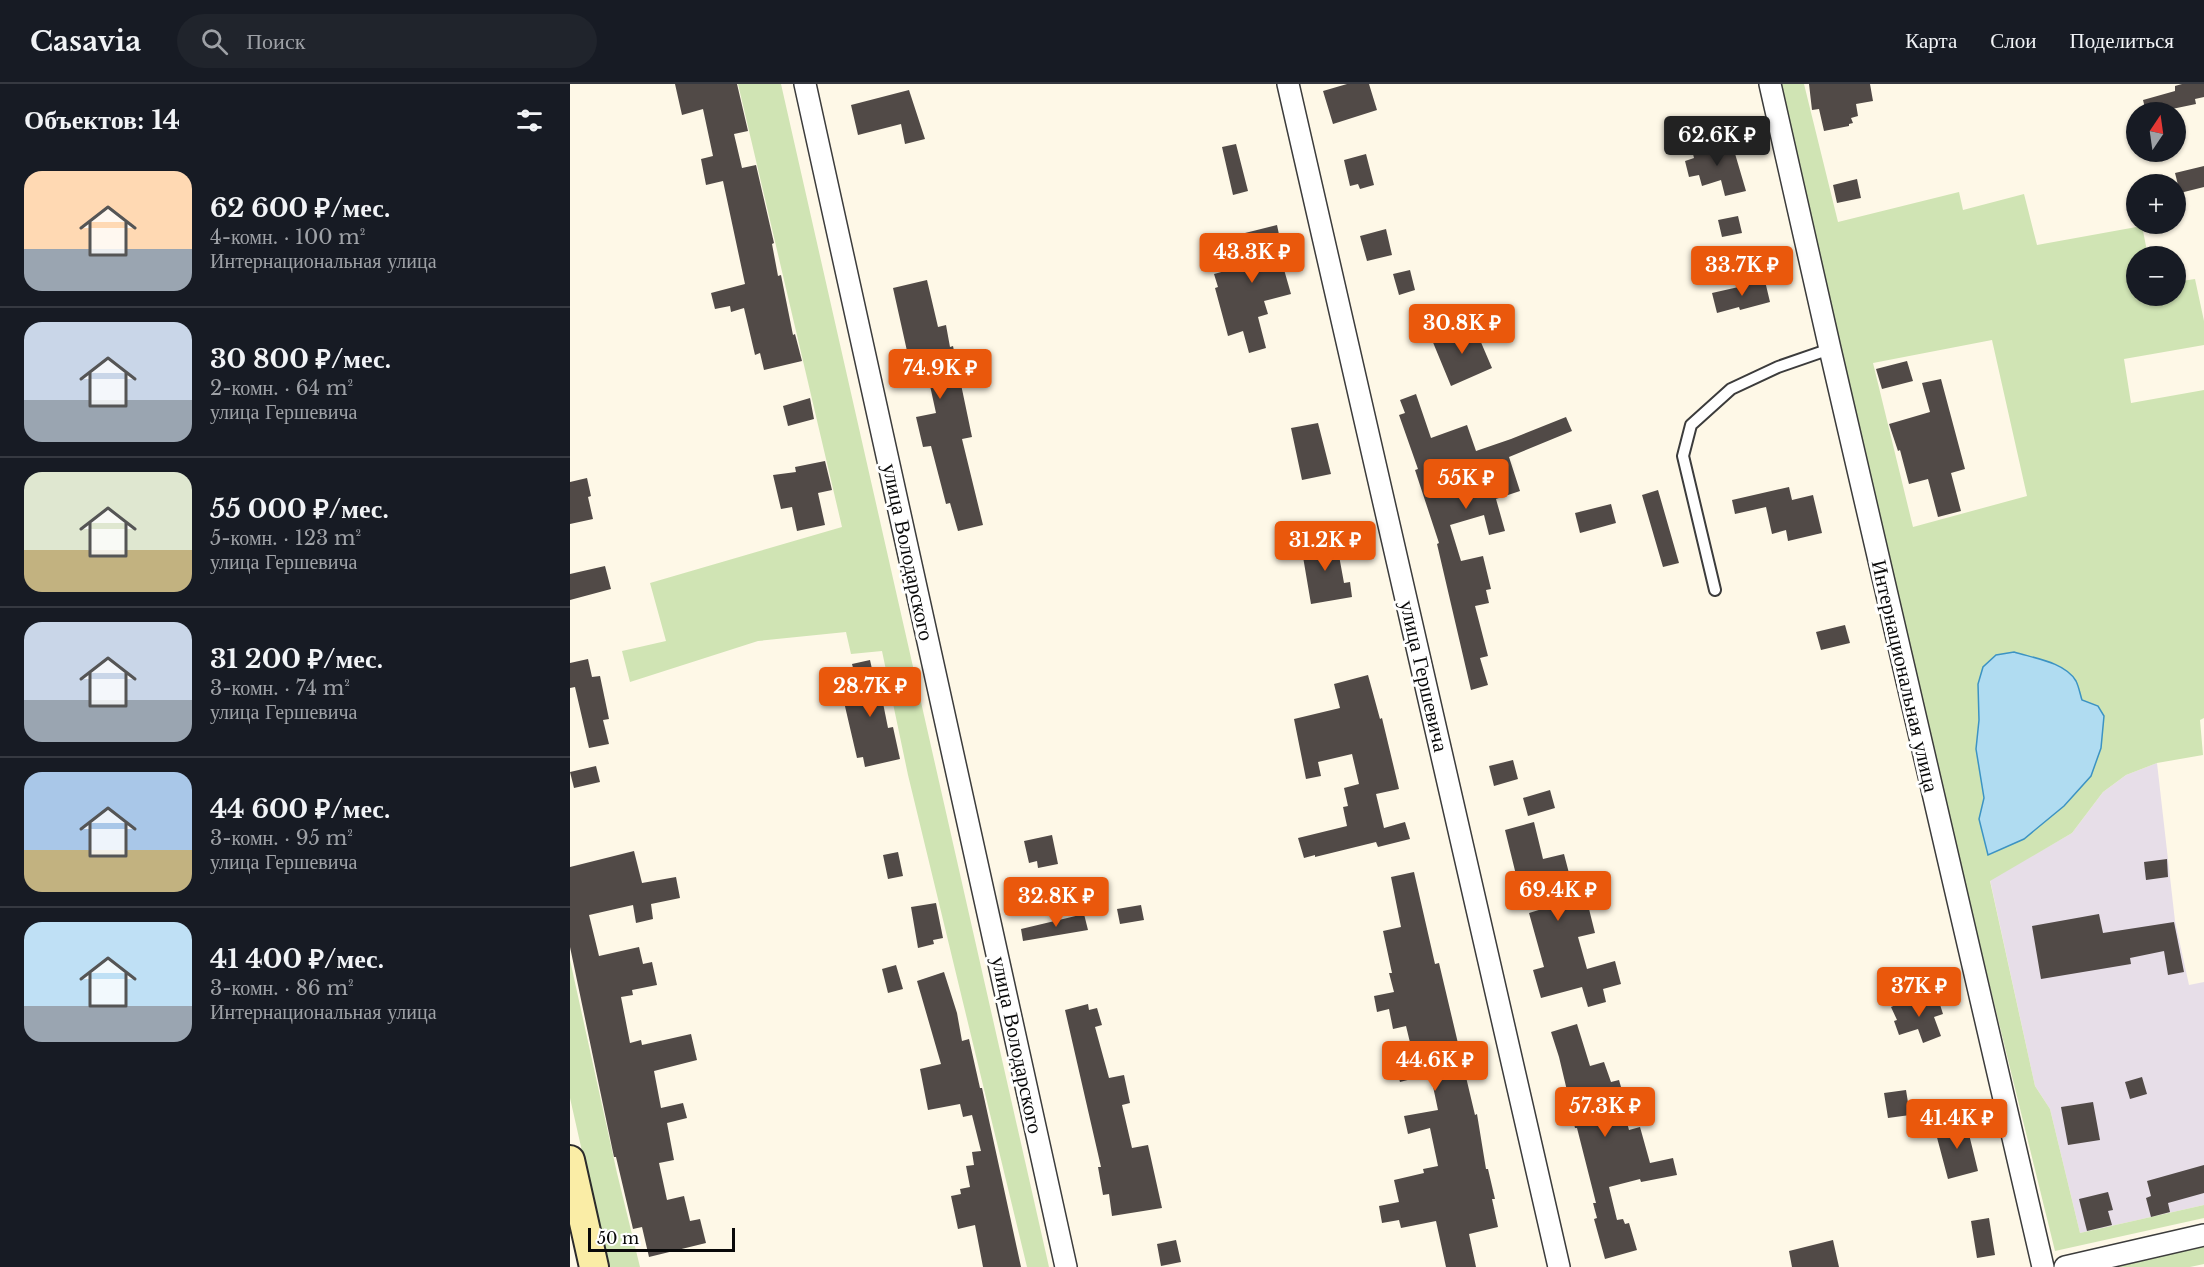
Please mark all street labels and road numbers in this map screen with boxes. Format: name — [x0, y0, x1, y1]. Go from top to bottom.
street label: улица Володарского — [877, 461, 939, 643]
street label: Интернациональная улица — [1866, 557, 1945, 795]
street label: улица Гершевича — [1394, 598, 1454, 755]
street label: улица Володарского — [986, 954, 1048, 1136]

